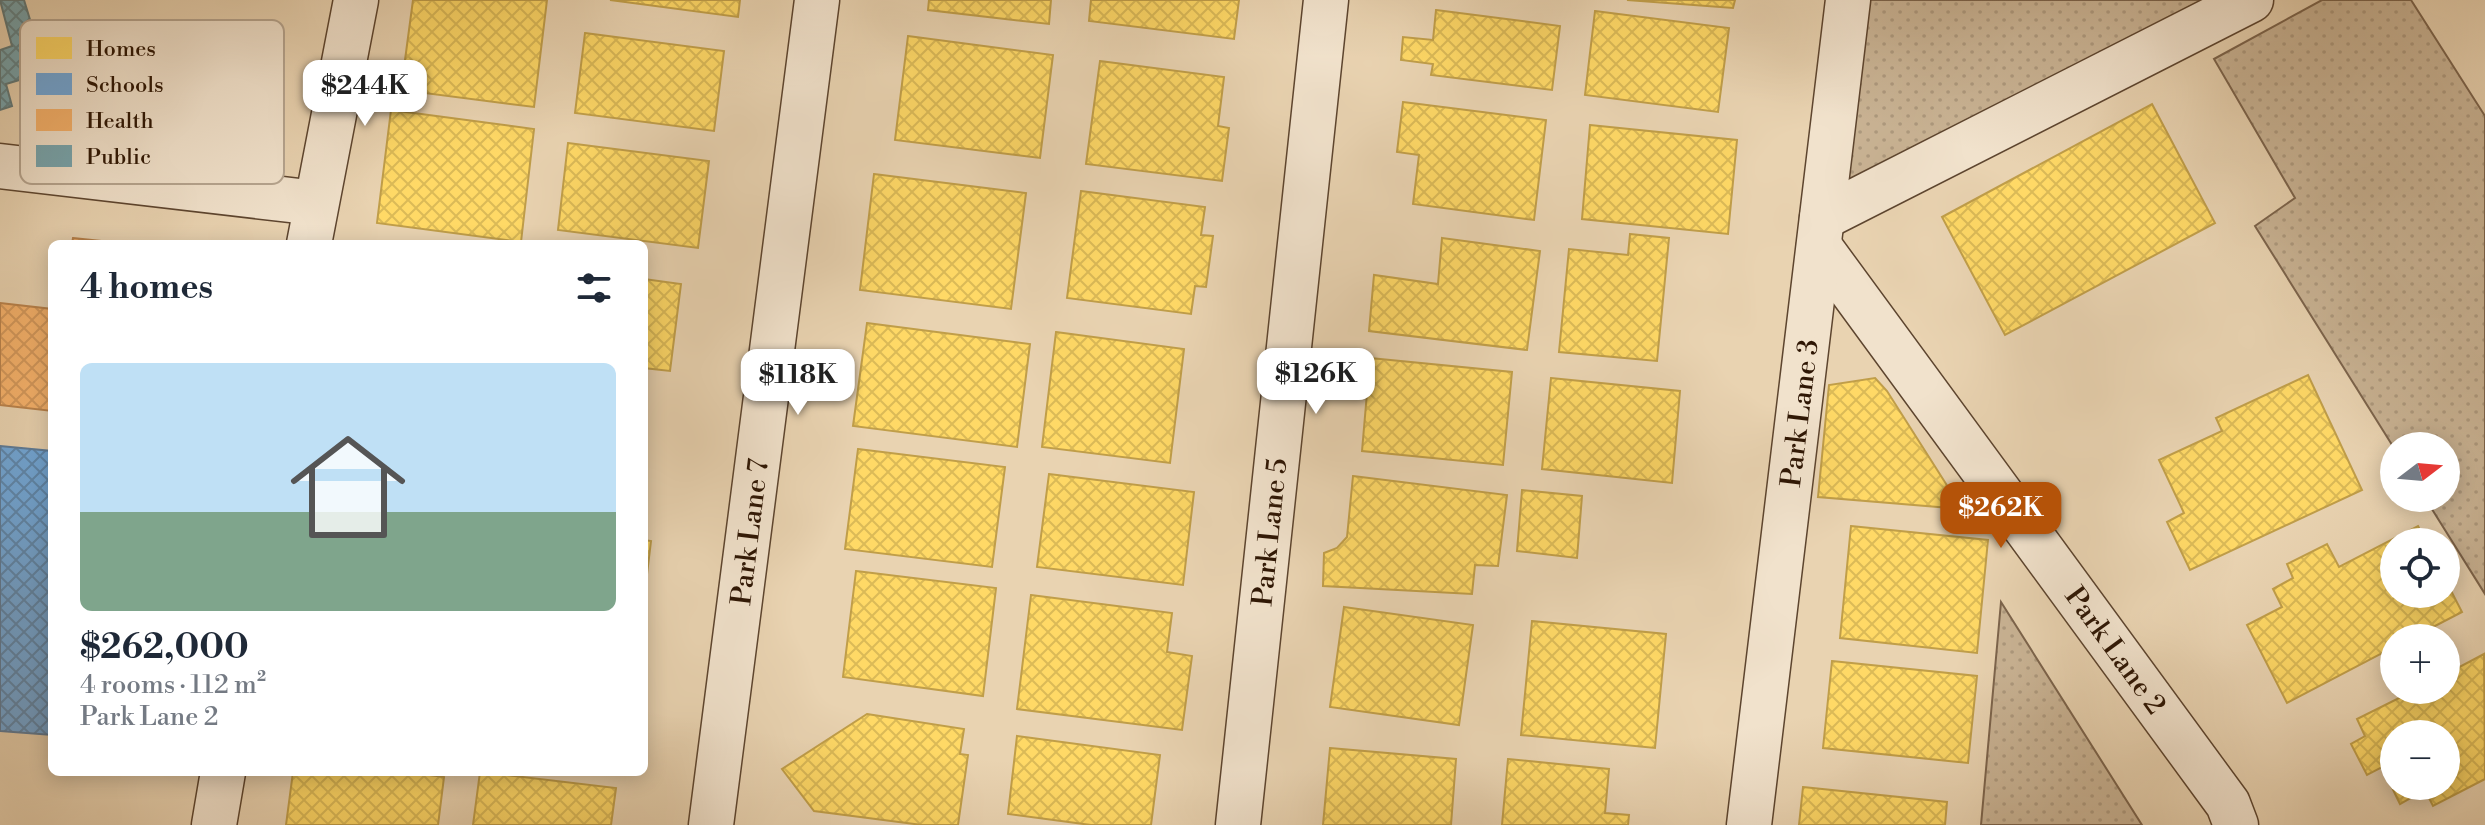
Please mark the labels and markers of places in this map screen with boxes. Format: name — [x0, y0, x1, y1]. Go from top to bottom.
pin: $244K — [309, 60, 421, 128]
pin: $126K — [1260, 348, 1372, 416]
pin: $118K — [742, 349, 854, 417]
pin: $262K — [1945, 482, 2057, 550]

